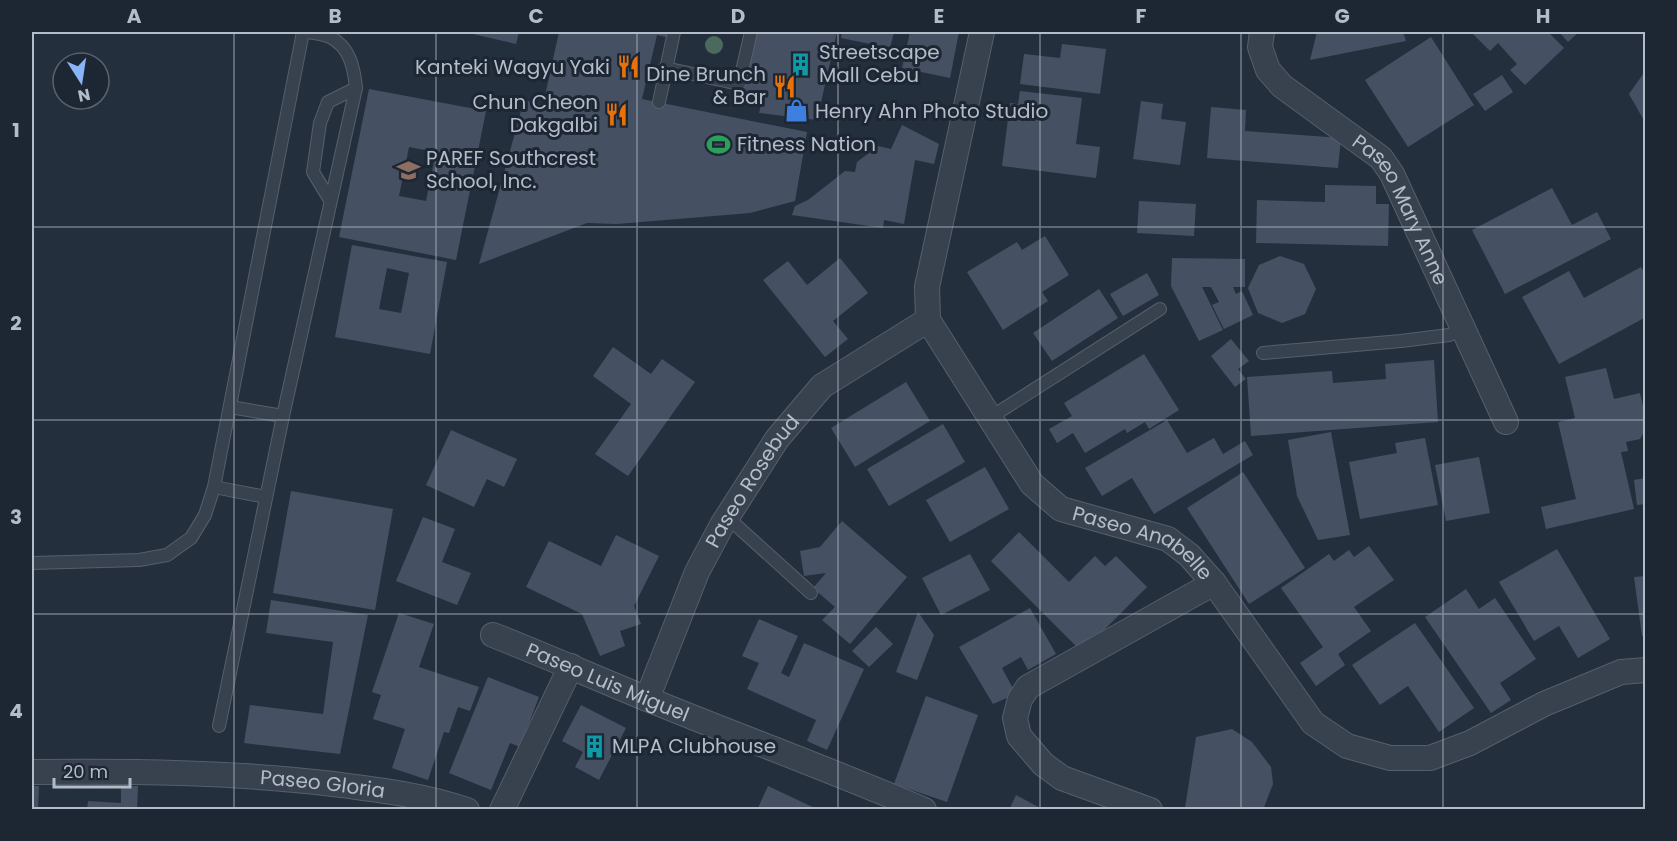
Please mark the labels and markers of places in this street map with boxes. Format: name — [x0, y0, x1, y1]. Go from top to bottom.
place label: Streetscape Mall Cebu — [819, 38, 940, 89]
building icon: Streetscape Mall Cebu — [788, 51, 814, 77]
place label: Kanteki Wagyu Yaki — [415, 53, 610, 81]
restaurant icon: Kanteki Wagyu Yaki — [615, 54, 641, 80]
place label: Dine Brunch & Bar — [646, 60, 766, 111]
restaurant icon: Dine Brunch & Bar — [771, 73, 797, 99]
place label: Chun Cheon Dakgalbi — [473, 88, 598, 139]
place label: Henry Ahn Photo Studio — [815, 97, 1048, 125]
shop icon: Henry Ahn Photo Studio — [784, 98, 810, 124]
restaurant icon: Chun Cheon Dakgalbi — [603, 101, 629, 127]
place label: Fitness Nation — [737, 130, 876, 158]
sports icon: Fitness Nation — [706, 131, 732, 157]
place label: PAREF Southcrest School, Inc. — [426, 144, 596, 195]
school or university icon: PAREF Southcrest School, Inc. — [395, 157, 421, 183]
place label: MLPA Clubhouse — [612, 732, 776, 760]
building icon: MLPA Clubhouse — [581, 733, 607, 759]

